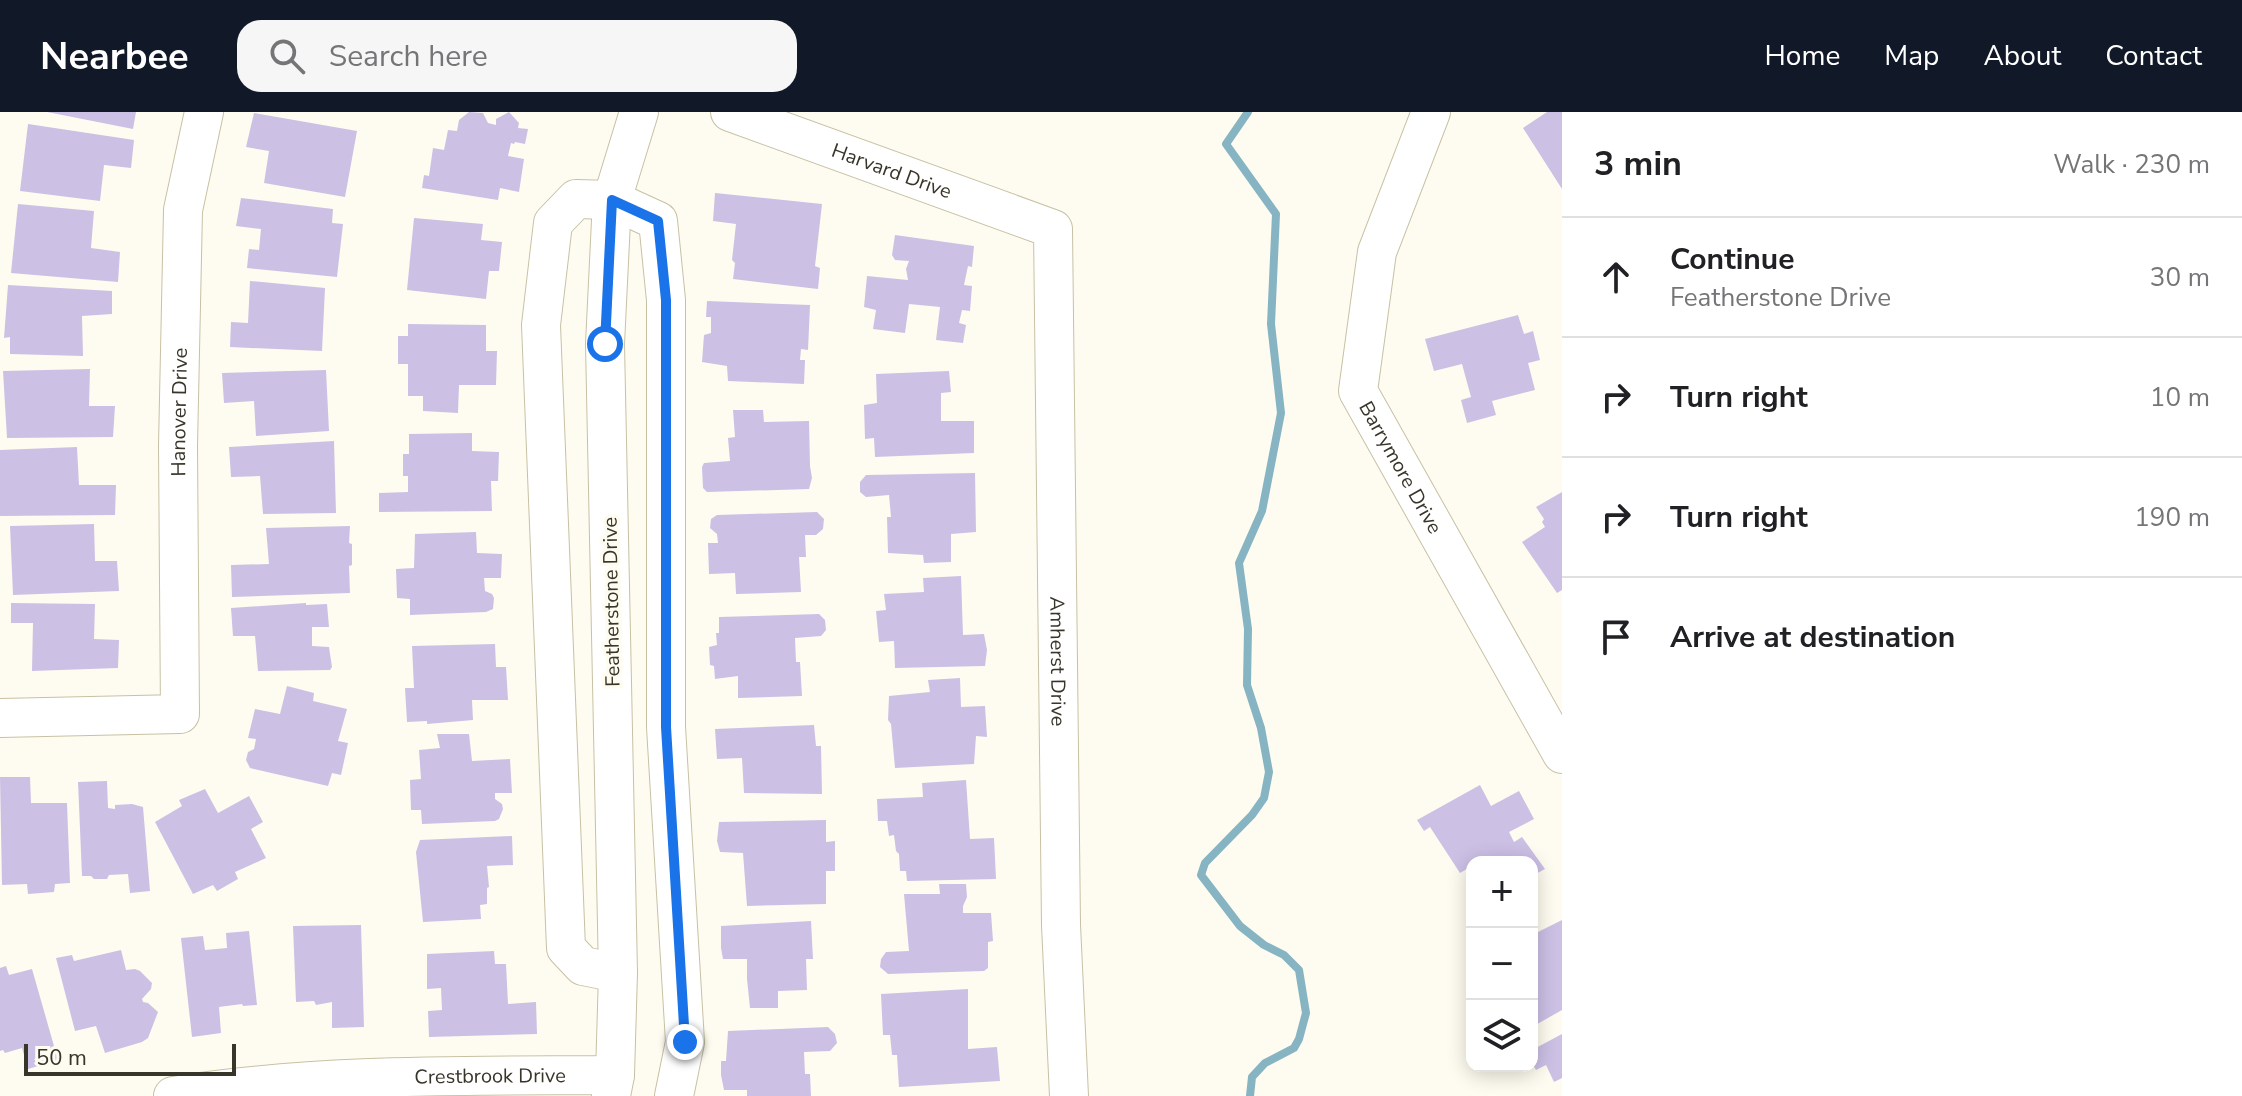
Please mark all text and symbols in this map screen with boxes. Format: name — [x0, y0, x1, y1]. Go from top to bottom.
search box — [237, 20, 797, 92]
text: Nearbee — [40, 31, 189, 82]
icon: search — [265, 34, 309, 78]
text: Search here — [329, 36, 488, 77]
text: Home — [1765, 37, 1840, 75]
text: Map — [1884, 37, 1939, 75]
text: About — [1983, 37, 2061, 75]
text: Contact — [2105, 37, 2202, 75]
street label: Harvard Drive — [828, 137, 955, 205]
text: 3 min — [1594, 141, 1682, 187]
text: Walk · 230 m — [2053, 147, 2210, 182]
text: Continue — [1670, 239, 1795, 280]
icon: ahead — [1594, 255, 1638, 299]
text: 30 m — [2150, 260, 2210, 295]
text: Featherstone Drive — [1670, 280, 1891, 315]
route start — [587, 326, 623, 362]
street label: Hanover Drive — [165, 347, 194, 477]
icon: right — [1594, 375, 1638, 419]
text: Turn right — [1670, 377, 1808, 418]
text: 10 m — [2150, 380, 2210, 415]
street label: Barrymore Drive — [1353, 397, 1449, 539]
icon: right — [1594, 495, 1638, 539]
text: Turn right — [1670, 497, 1808, 538]
text: 190 m — [2134, 500, 2210, 535]
street label: Featherstone Drive — [597, 517, 626, 687]
street label: Amherst Drive — [1043, 596, 1072, 727]
icon: arrive — [1594, 615, 1638, 659]
text: Arrive at destination — [1670, 617, 1955, 658]
map controls — [1466, 856, 1538, 1072]
button: + — [1466, 856, 1538, 928]
button: − — [1466, 928, 1538, 1000]
button: layers — [1466, 1000, 1538, 1072]
route end — [667, 1024, 703, 1060]
scale bar — [24, 1040, 236, 1076]
text: 50 m — [36, 1043, 87, 1073]
street label: Crestbrook Drive — [414, 1062, 566, 1091]

